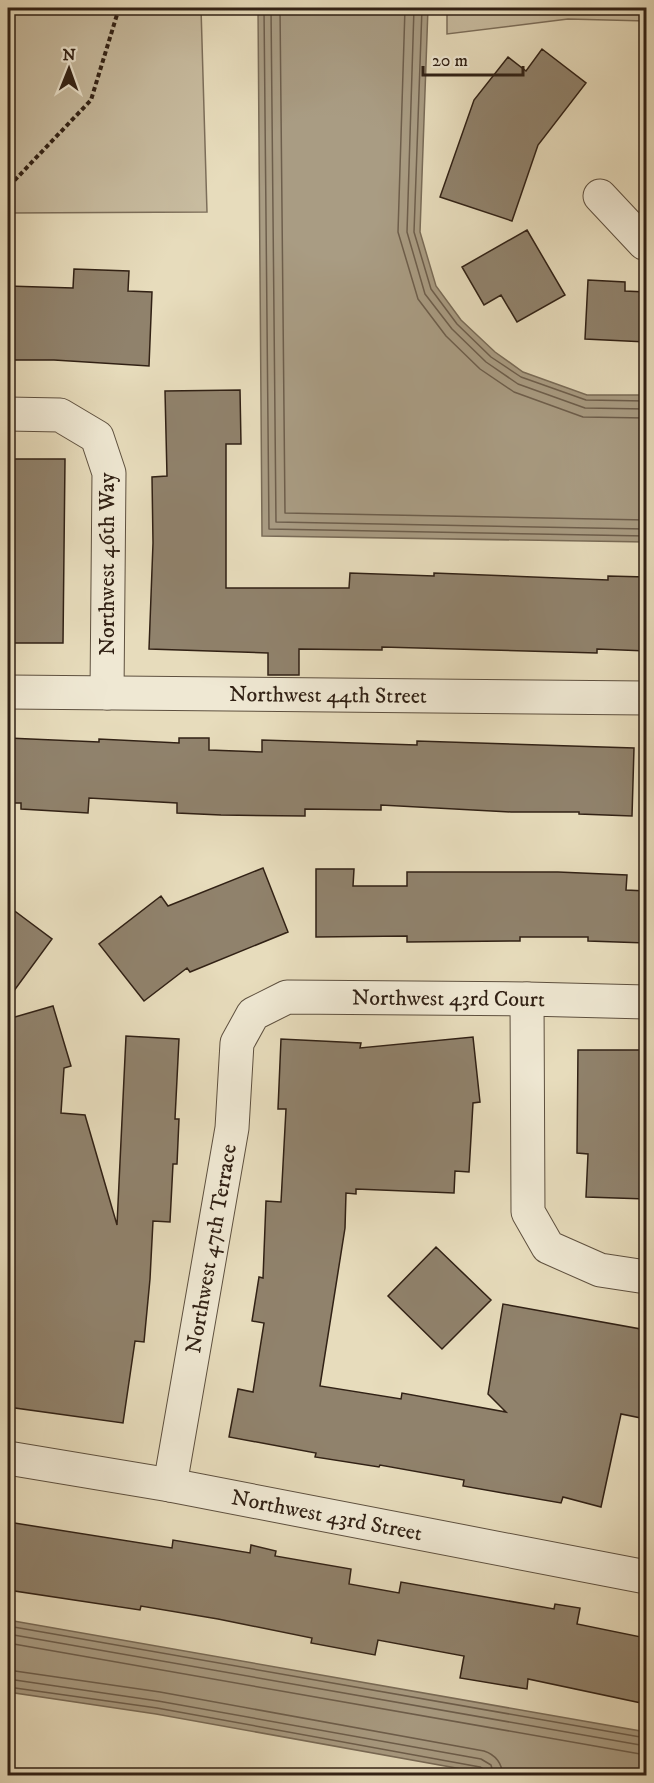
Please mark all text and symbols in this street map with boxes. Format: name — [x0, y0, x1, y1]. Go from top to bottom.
north arrow — [39, 39, 99, 99]
scale bar — [423, 39, 524, 77]
text: N — [63, 45, 76, 65]
text: 20 m — [432, 50, 468, 72]
street label: Northwest 46th Way — [94, 472, 121, 656]
street label: Northwest 44th Street — [229, 681, 427, 709]
street label: Northwest 43rd Court — [352, 984, 545, 1013]
street label: Northwest 47th Terrace — [180, 1142, 242, 1355]
street label: Northwest 43rd Street — [229, 1484, 425, 1547]

